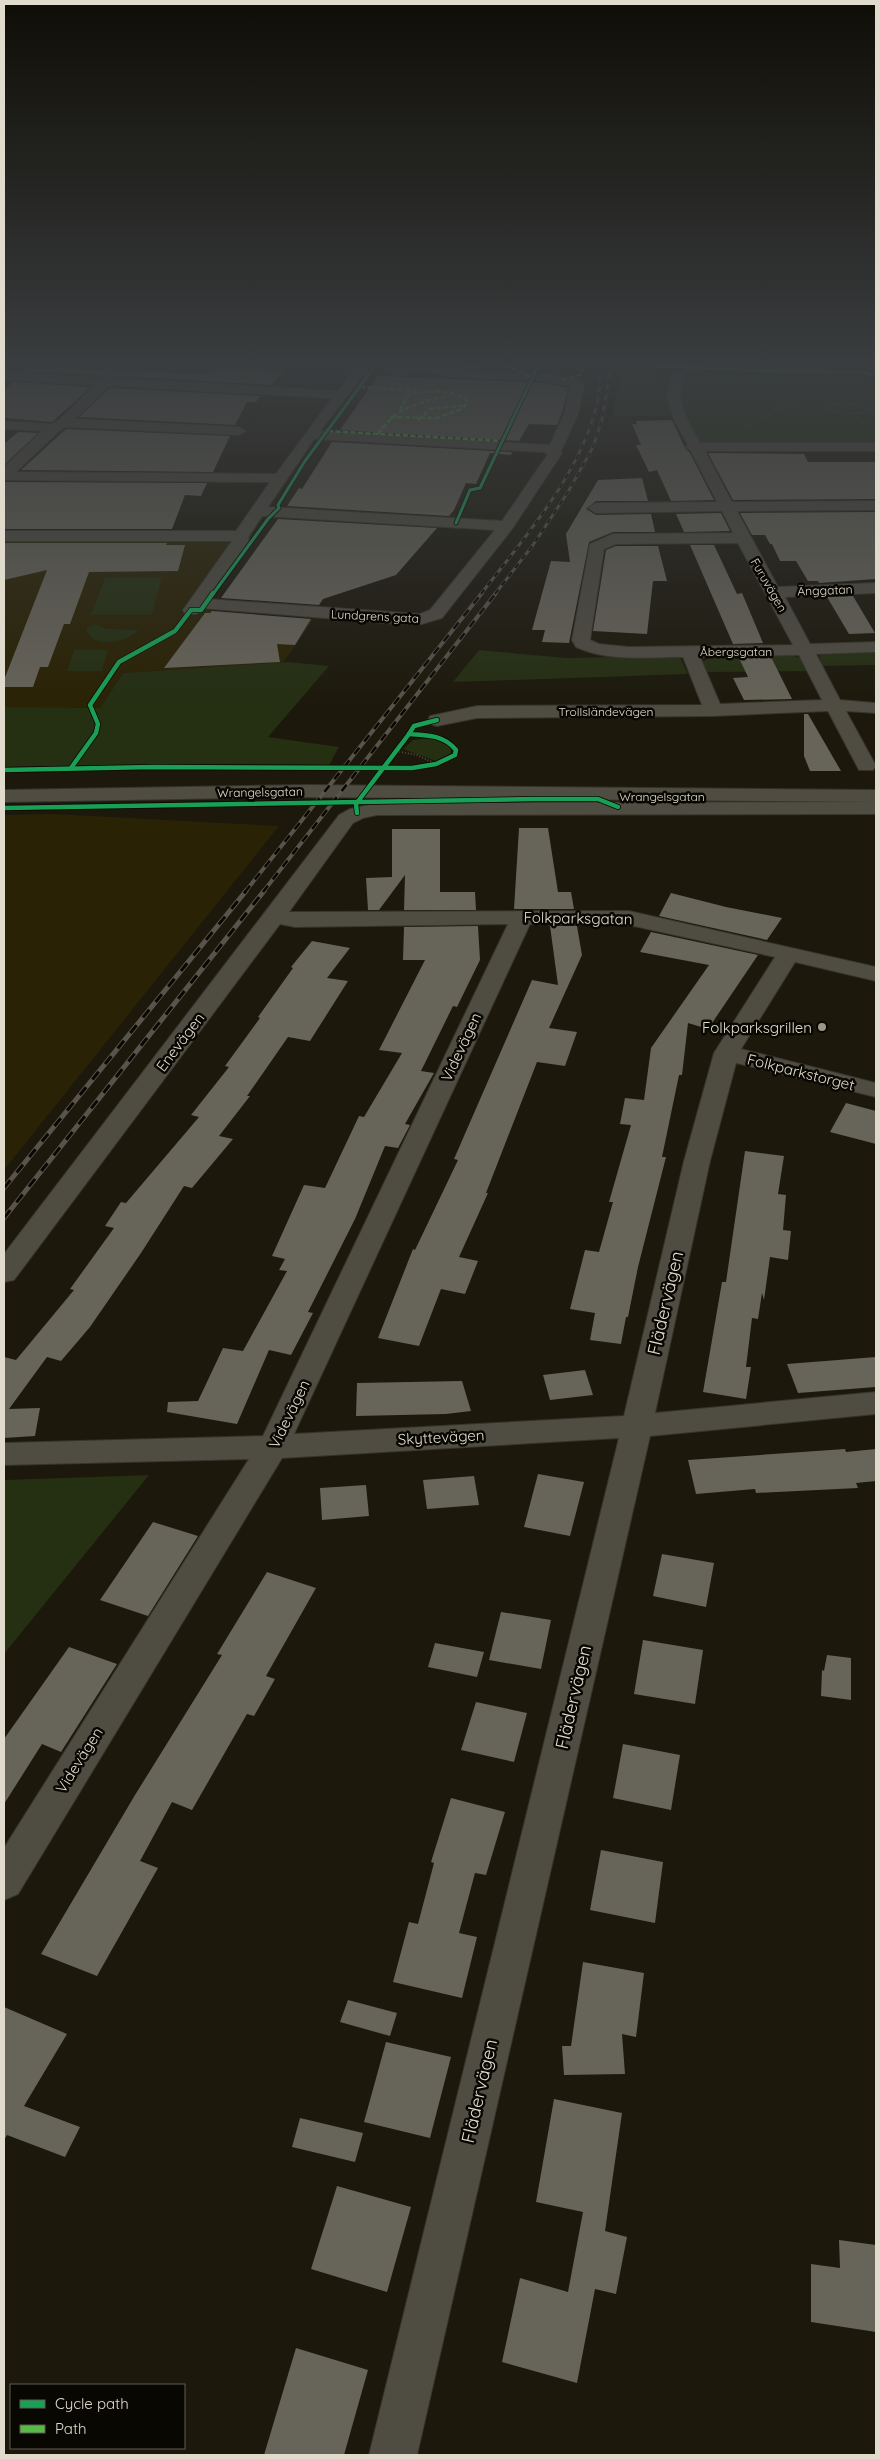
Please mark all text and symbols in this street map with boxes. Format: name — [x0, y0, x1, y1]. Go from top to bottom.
street label: Furuvägen — [748, 556, 790, 614]
street label: Änggatan — [797, 582, 853, 598]
street label: Lundgrens gata — [331, 606, 419, 626]
street label: Åbergsgatan — [700, 644, 772, 659]
street label: Trollsländevägen — [559, 704, 653, 719]
street label: Wrangelsgatan — [217, 784, 303, 800]
street label: Wrangelsgatan — [619, 789, 705, 804]
street label: Folkparksgatan — [523, 908, 633, 928]
street label: Enevägen — [152, 1009, 208, 1075]
street label: Videvägen — [437, 1010, 485, 1084]
place label: Folkparksgrillen — [702, 1018, 812, 1037]
marker: Folkparksgrillen — [816, 1021, 828, 1033]
street label: Folkparkstorget — [745, 1049, 857, 1095]
street label: Flädervägen — [642, 1249, 688, 1357]
street label: Videvägen — [264, 1377, 314, 1451]
street label: Skyttevägen — [397, 1425, 485, 1449]
street label: Flädervägen — [550, 1643, 596, 1751]
street label: Videvägen — [51, 1724, 107, 1796]
street label: Flädervägen — [456, 2037, 502, 2145]
legend — [10, 2384, 185, 2449]
text: Cycle path — [55, 2394, 129, 2413]
text: Path — [55, 2419, 87, 2438]

